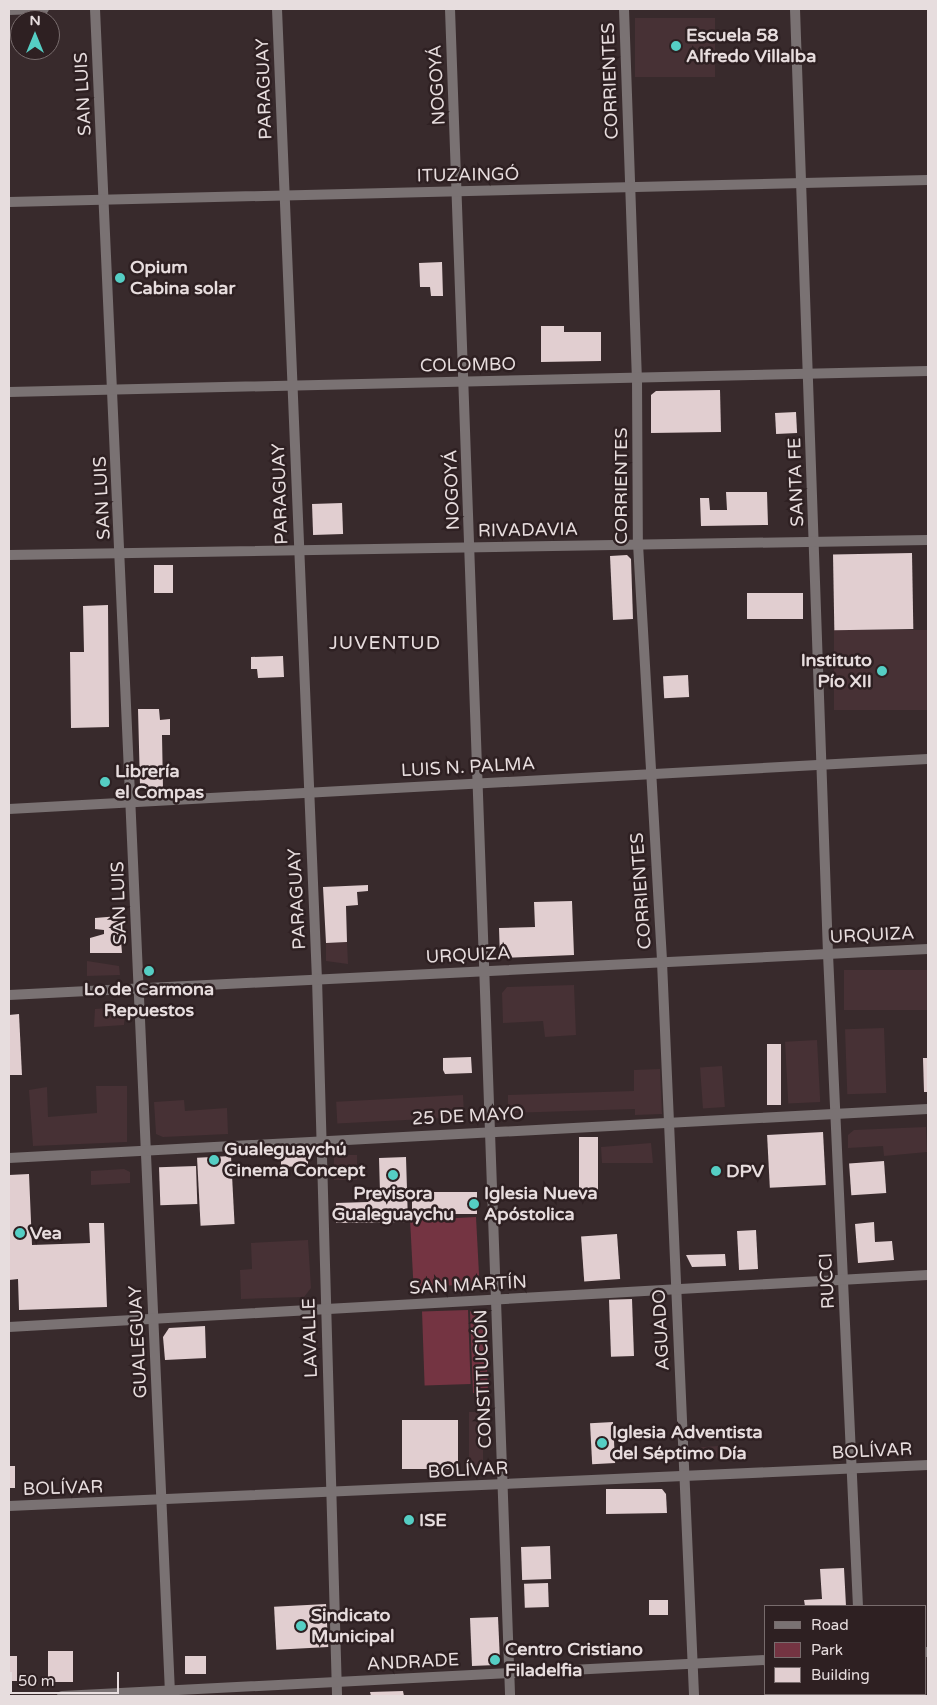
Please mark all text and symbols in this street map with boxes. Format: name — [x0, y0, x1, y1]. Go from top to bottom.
north arrow — [10, 10, 60, 60]
text: N — [29, 12, 41, 29]
street label: CORRIENTES — [597, 22, 623, 140]
place label: Escuela 58 Alfredo Villalba — [686, 25, 816, 68]
street label: PARAGUAY — [251, 38, 277, 140]
marker: Escuela 58 Alfredo Villalba — [670, 40, 682, 52]
street label: NOGOYÁ — [424, 44, 450, 126]
street label: SAN LUIS — [70, 52, 96, 136]
street label: ITUZAINGÓ — [417, 163, 519, 187]
place label: Opium Cabina solar — [130, 257, 235, 300]
marker: Opium Cabina solar — [114, 272, 126, 284]
street label: COLOMBO — [420, 353, 516, 377]
street label: CORRIENTES — [610, 428, 632, 544]
street label: SANTA FE — [784, 437, 808, 527]
street label: PARAGUAY — [267, 443, 293, 545]
street label: NOGOYÁ — [440, 449, 464, 531]
street label: SAN LUIS — [89, 456, 115, 540]
street label: RIVADAVIA — [478, 518, 578, 542]
district label: JUVENTUD — [328, 633, 442, 655]
place label: Instituto Pío XII — [801, 650, 872, 692]
marker: Instituto Pío XII — [876, 665, 888, 677]
street label: LUIS N. PALMA — [400, 753, 536, 781]
place label: Librería el Compas — [115, 761, 204, 804]
marker: Librería el Compas — [99, 776, 111, 788]
street label: CORRIENTES — [626, 832, 656, 950]
street label: PARAGUAY — [284, 848, 310, 950]
street label: SAN LUIS — [107, 861, 131, 945]
street label: URQUIZA — [829, 922, 915, 948]
street label: URQUIZA — [425, 942, 511, 968]
marker: Lo de Carmona Repuestos — [143, 965, 155, 977]
place label: Lo de Carmona Repuestos — [84, 979, 214, 1022]
street label: 25 DE MAYO — [411, 1102, 525, 1130]
place label: Gualeguaychú Cinema Concept — [224, 1139, 365, 1182]
marker: Gualeguaychú Cinema Concept — [208, 1154, 220, 1166]
place label: DPV — [726, 1160, 764, 1182]
marker: DPV — [710, 1165, 722, 1177]
marker: Previsora Gualeguaychu — [387, 1169, 399, 1181]
place label: Previsora Gualeguaychu — [332, 1183, 454, 1226]
place label: Iglesia Nueva Apóstolica — [484, 1183, 598, 1226]
marker: Iglesia Nueva Apóstolica — [468, 1198, 480, 1210]
place label: Vea — [30, 1222, 62, 1244]
marker: Vea — [14, 1227, 26, 1239]
street label: RUCCI — [815, 1252, 839, 1310]
street label: SAN MARTÍN — [409, 1271, 527, 1299]
street label: GUALEGUAY — [124, 1285, 152, 1399]
street label: AGUADO — [648, 1289, 674, 1371]
street label: LAVALLE — [298, 1298, 322, 1378]
street label: CONSTITUCIÓN — [470, 1309, 496, 1449]
place label: Iglesia Adventista del Séptimo Día — [612, 1422, 763, 1465]
marker: Iglesia Adventista del Séptimo Día — [596, 1437, 608, 1449]
street label: BOLÍVAR — [831, 1438, 913, 1464]
street label: BOLÍVAR — [427, 1457, 509, 1483]
street label: BOLÍVAR — [22, 1476, 104, 1500]
place label: ISE — [419, 1509, 447, 1531]
marker: ISE — [403, 1514, 415, 1526]
place label: Sindicato Municipal — [311, 1605, 395, 1648]
legend — [764, 1605, 927, 1695]
text: Road — [811, 1616, 849, 1634]
marker: Sindicato Municipal — [295, 1620, 307, 1632]
place label: Centro Cristiano Filadelfia — [505, 1639, 643, 1682]
text: Park — [811, 1641, 843, 1659]
street label: ANDRADE — [366, 1649, 460, 1675]
marker: Centro Cristiano Filadelfia — [489, 1654, 501, 1666]
scale bar — [12, 1662, 121, 1694]
text: Building — [811, 1666, 870, 1684]
text: 50 m — [18, 1672, 55, 1690]

